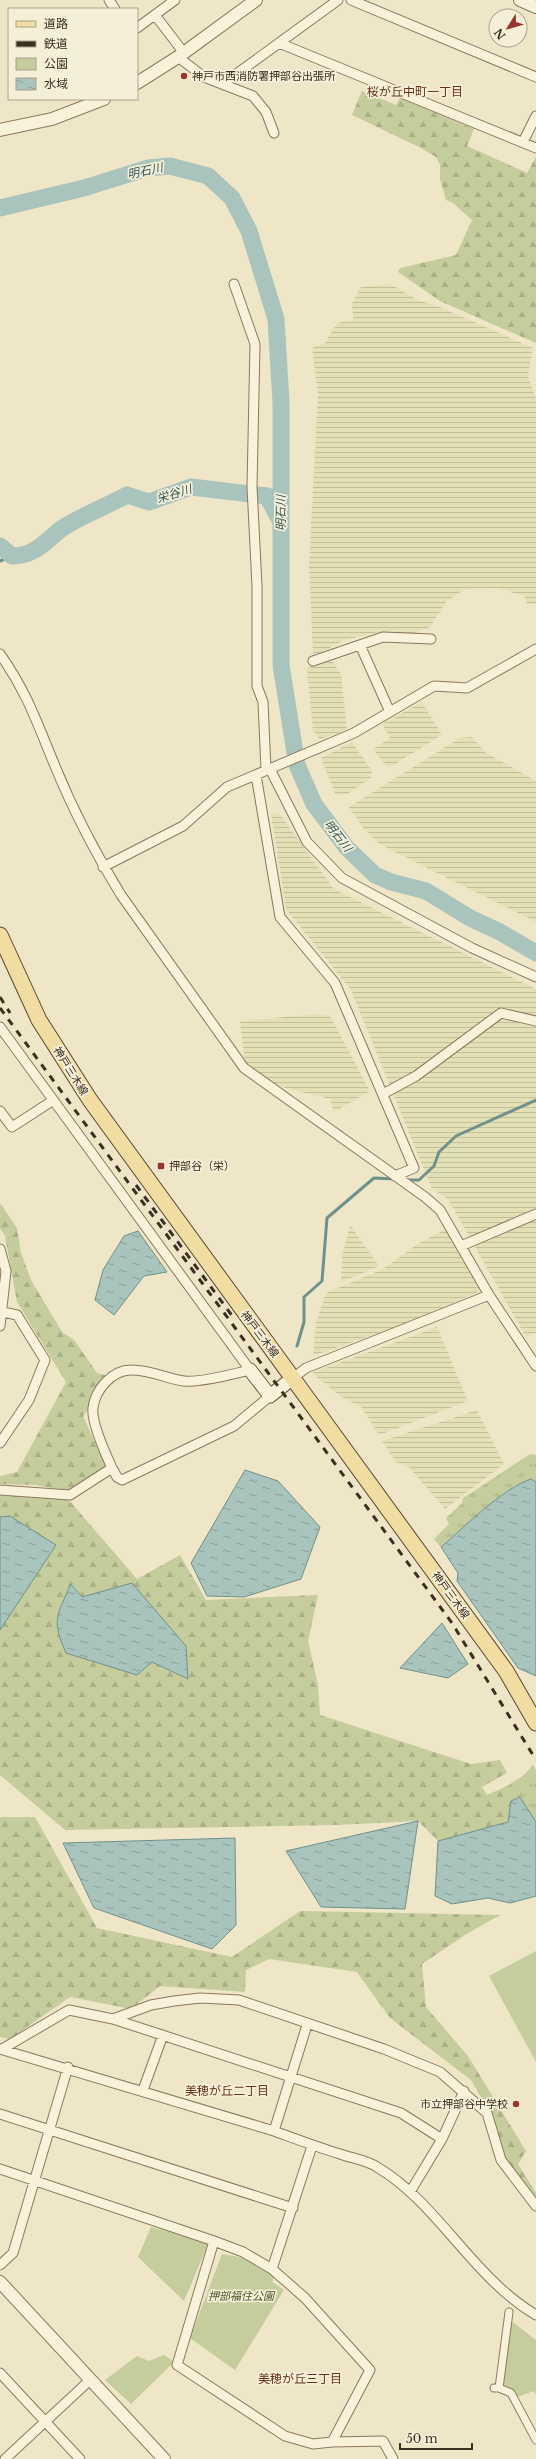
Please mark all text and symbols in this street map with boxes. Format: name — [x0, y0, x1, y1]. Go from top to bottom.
legend — [8, 8, 138, 100]
north arrow — [488, 8, 528, 48]
text: 道路 — [44, 16, 68, 31]
text: N — [491, 25, 509, 42]
text: 鉄道 — [44, 36, 68, 51]
text: 公園 — [44, 56, 68, 71]
place label: 神戸市西消防署押部谷出張所 — [192, 69, 336, 83]
marker: 神戸市西消防署押部谷出張所 — [179, 71, 189, 81]
text: 水域 — [44, 76, 68, 91]
district label: 桜が丘中町一丁目 — [367, 84, 463, 99]
water label: 明石川 — [126, 159, 166, 182]
water label: 栄谷川 — [154, 481, 195, 506]
water label: 明石川 — [273, 493, 288, 531]
water label: 明石川 — [321, 817, 357, 856]
street label: 神戸三木線 — [50, 1044, 92, 1098]
place label: 押部谷（栄） — [169, 1159, 235, 1173]
marker: 押部谷（栄） — [156, 1161, 166, 1171]
street label: 神戸三木線 — [238, 1308, 282, 1360]
street label: 神戸三木線 — [429, 1569, 473, 1621]
district label: 美穂が丘二丁目 — [185, 2083, 269, 2098]
place label: 市立押部谷中学校 — [420, 2097, 508, 2111]
marker: 市立押部谷中学校 — [511, 2099, 521, 2109]
park label: 押部福住公園 — [208, 2289, 276, 2303]
district label: 美穂が丘三丁目 — [258, 2371, 342, 2386]
scale bar — [400, 2425, 472, 2451]
text: 50 m — [406, 2431, 438, 2446]

